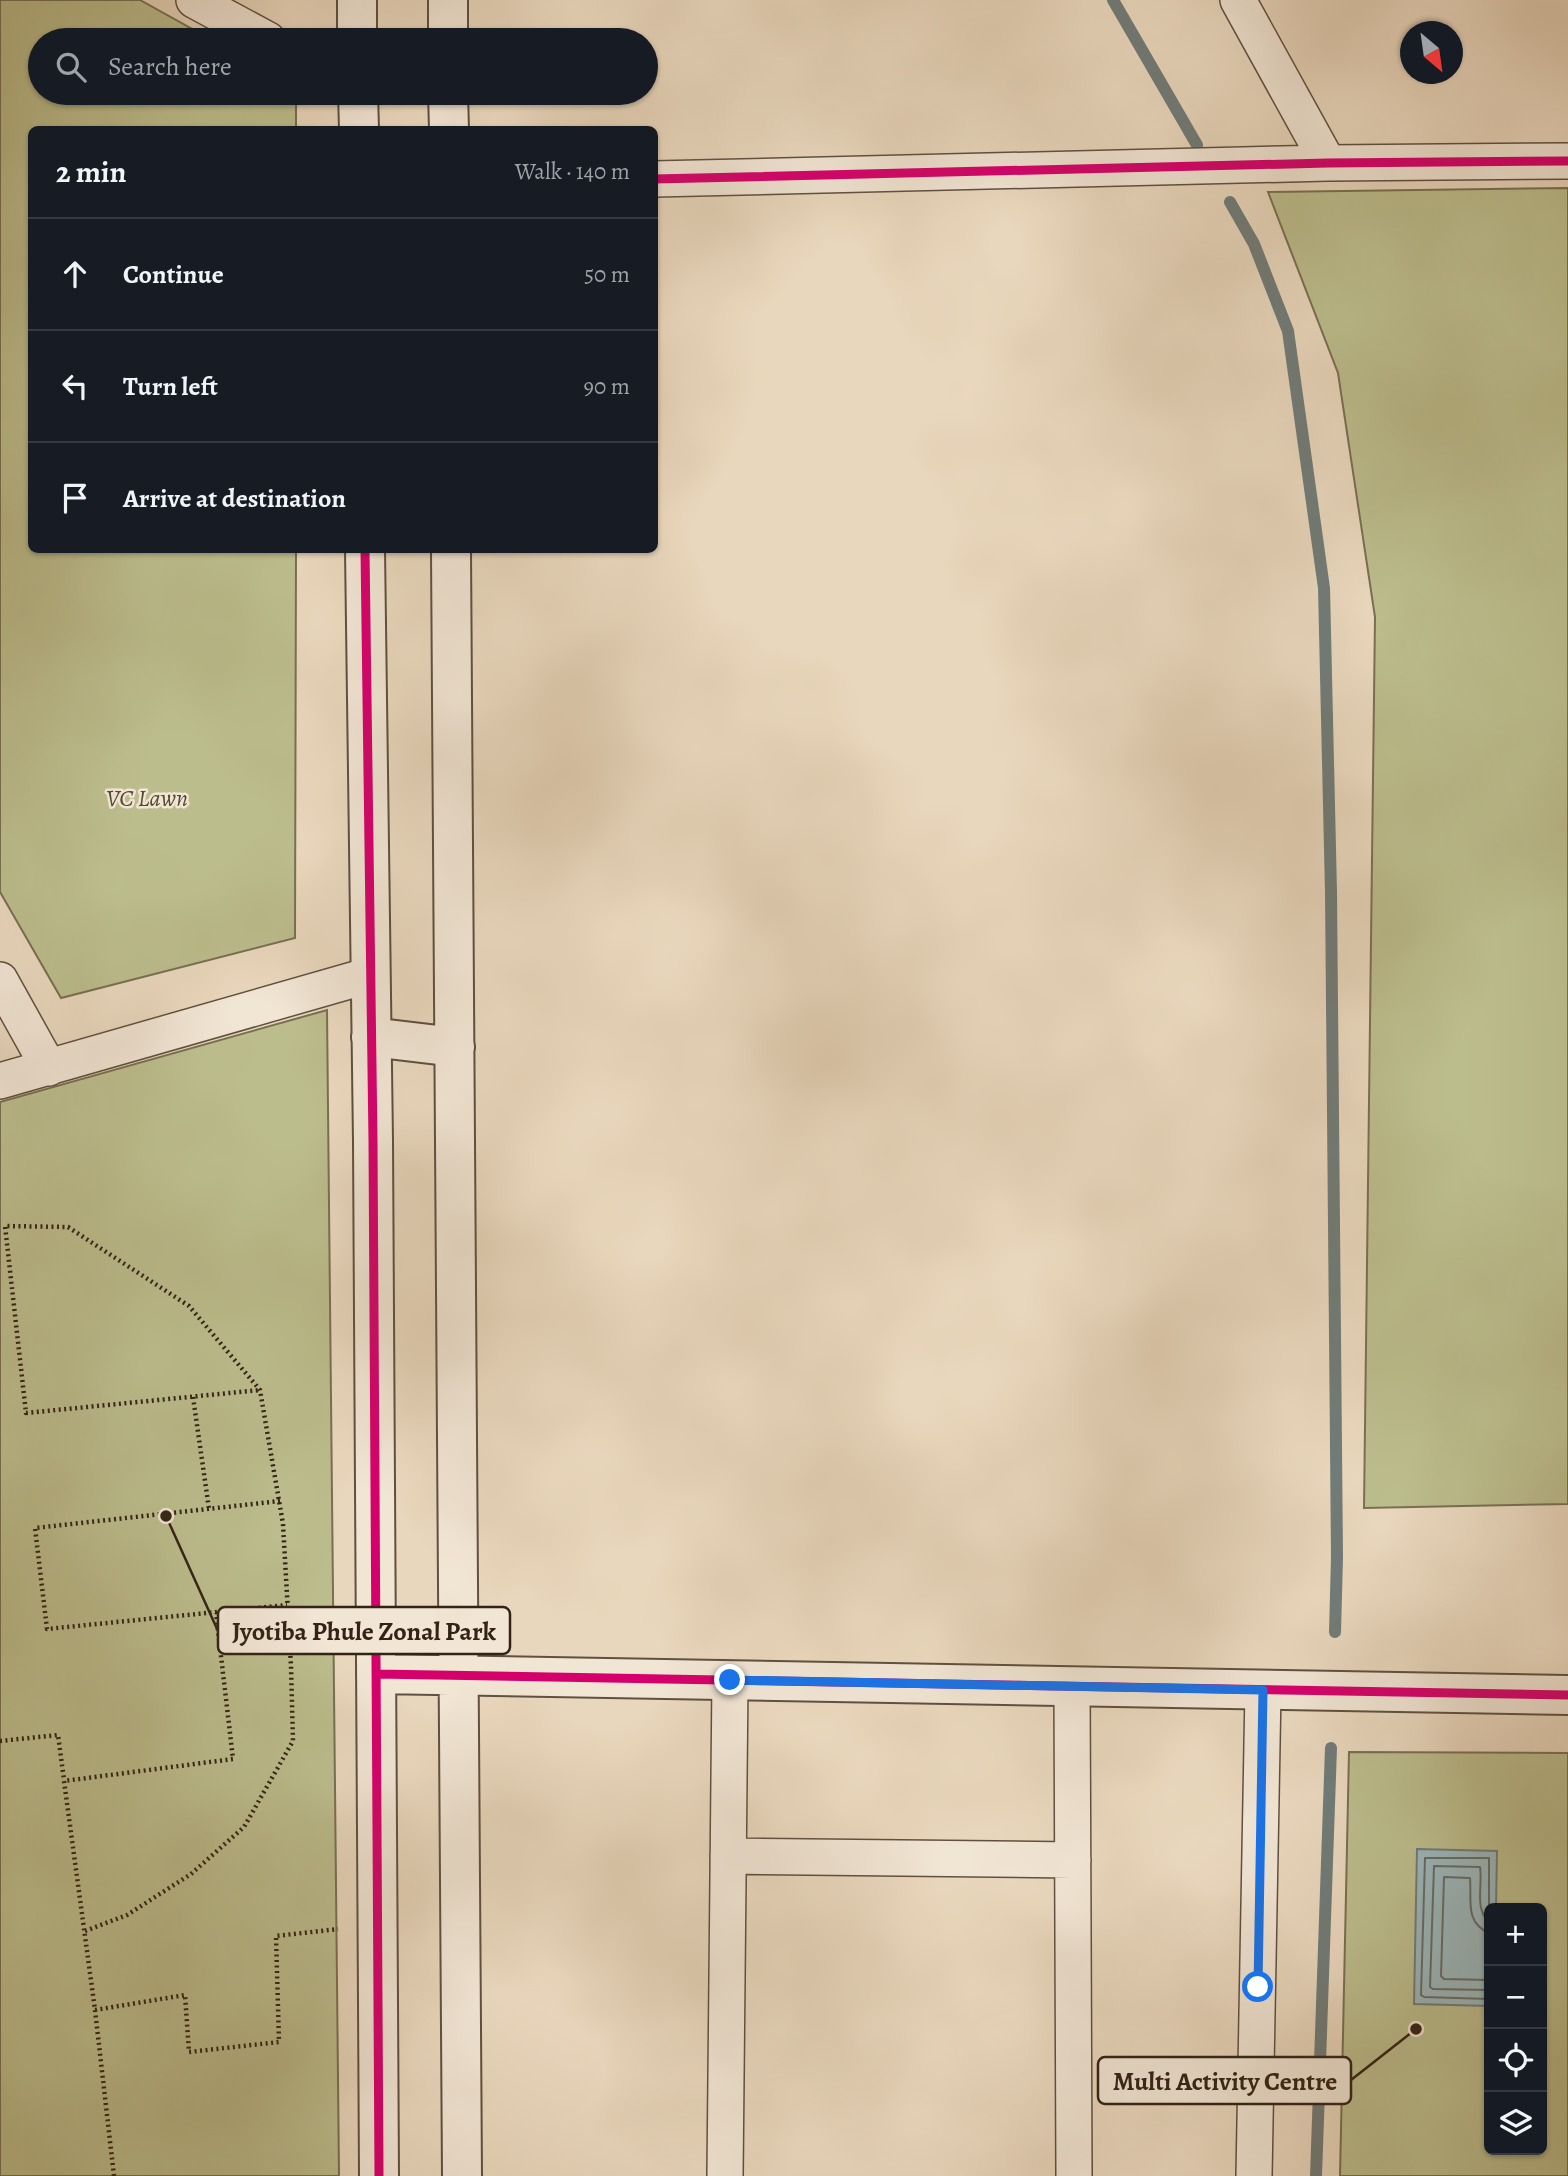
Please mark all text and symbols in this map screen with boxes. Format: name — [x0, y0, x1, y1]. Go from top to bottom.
north arrow — [1400, 21, 1463, 84]
search box — [28, 28, 658, 105]
icon: search — [52, 48, 90, 86]
text: Search here — [108, 49, 232, 84]
text: 2 min — [56, 152, 126, 192]
text: Walk · 140 m — [515, 156, 630, 187]
icon: ahead — [56, 255, 94, 293]
text: Continue — [123, 257, 224, 292]
text: 50 m — [584, 259, 630, 290]
icon: left — [56, 367, 94, 405]
text: Turn left — [123, 369, 218, 404]
text: 90 m — [584, 371, 630, 402]
icon: arrive — [56, 479, 94, 517]
text: Arrive at destination — [123, 481, 346, 516]
park label: VC Lawn — [106, 782, 188, 814]
callout: Jyotiba Phule Zonal Park — [218, 1607, 510, 1654]
text: Jyotiba Phule Zonal Park — [232, 1614, 497, 1649]
route end — [714, 1664, 745, 1695]
map controls — [1484, 1903, 1547, 2155]
button: + — [1484, 1903, 1547, 1966]
button: − — [1484, 1966, 1547, 2029]
route start — [1242, 1971, 1273, 2002]
button: locate — [1484, 2029, 1547, 2092]
callout: Multi Activity Centre — [1098, 2057, 1351, 2104]
text: Multi Activity Centre — [1113, 2064, 1337, 2099]
button: layers — [1484, 2092, 1547, 2155]

